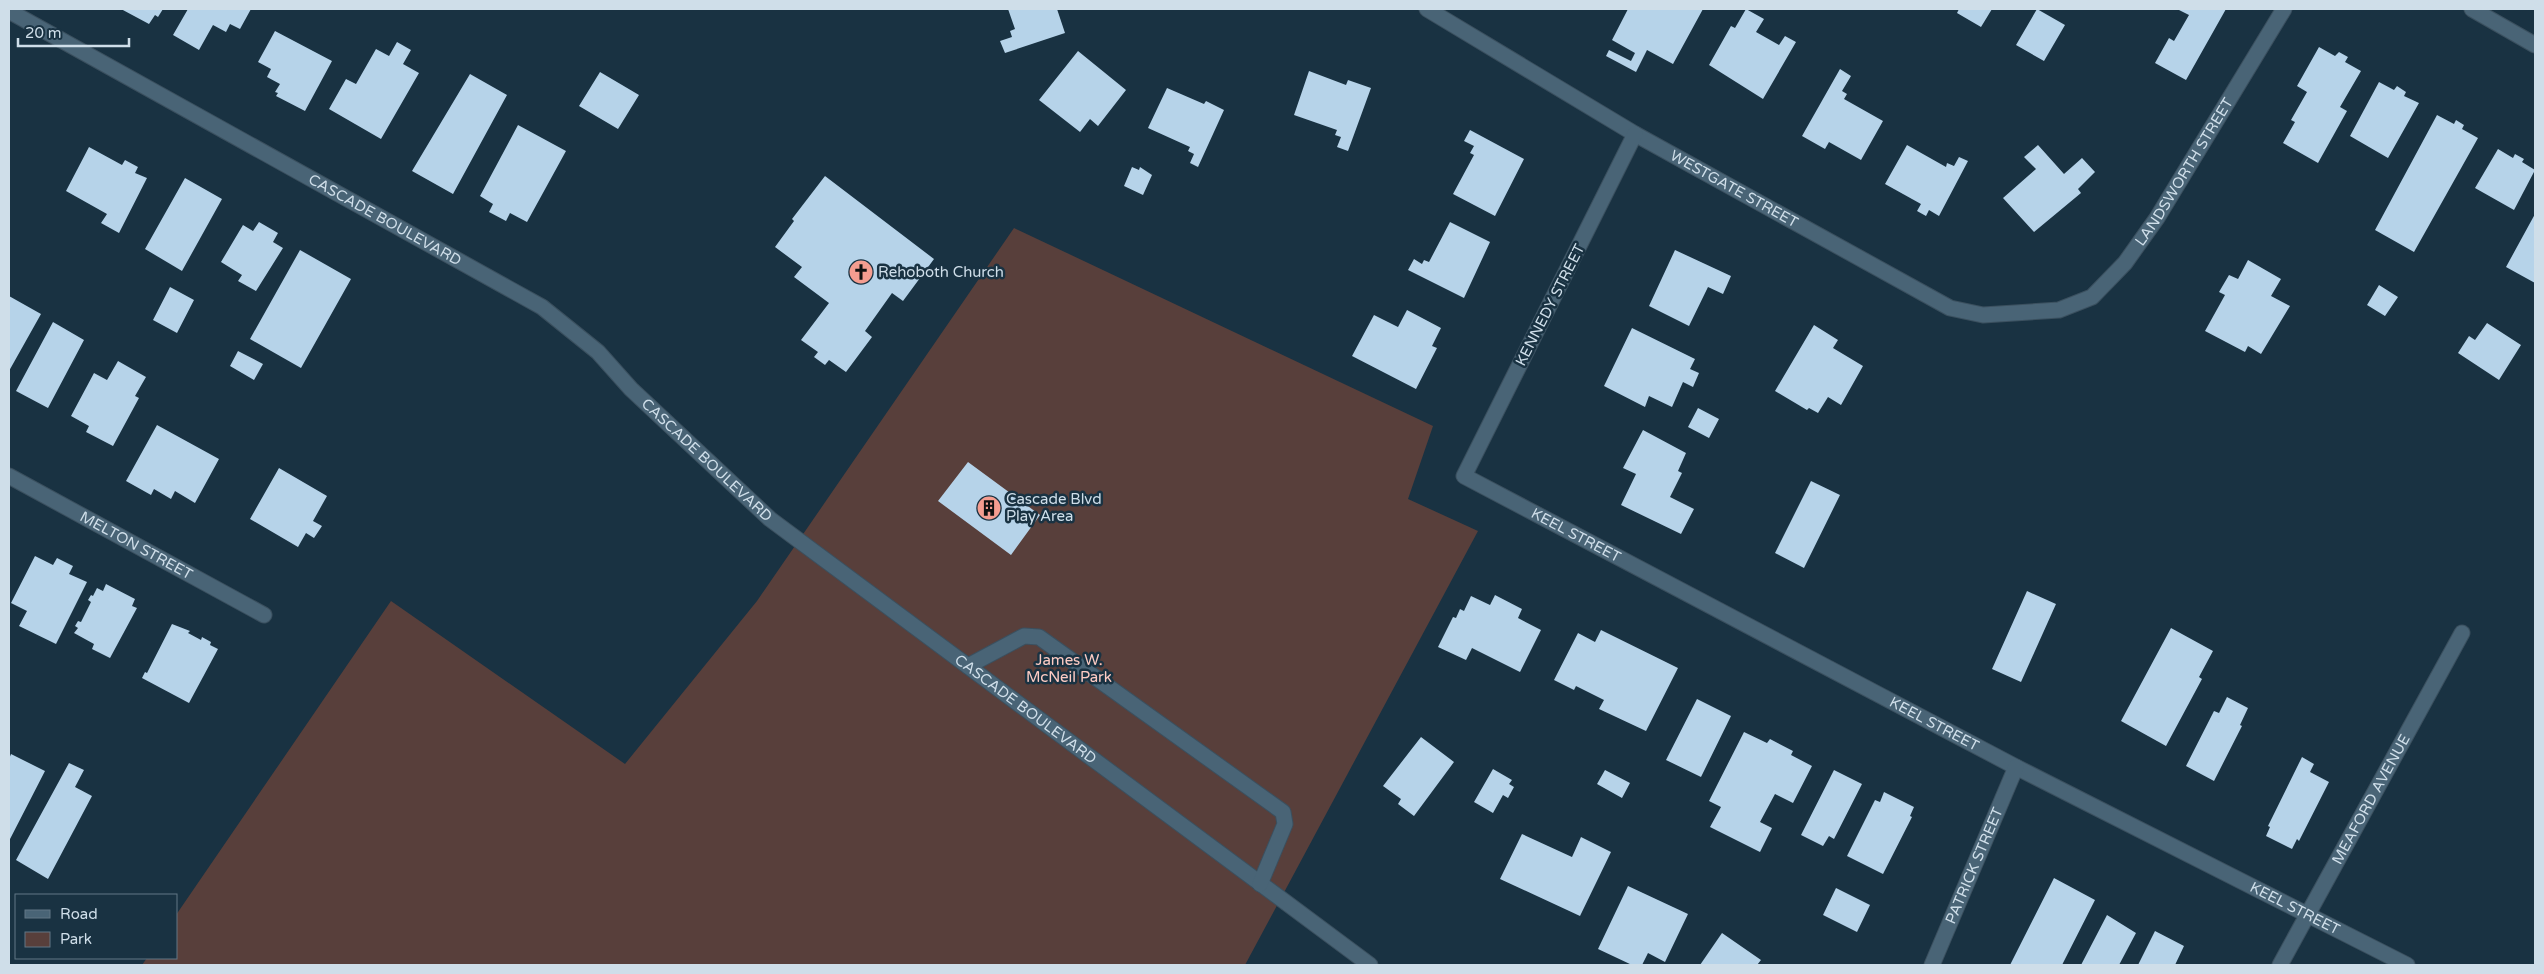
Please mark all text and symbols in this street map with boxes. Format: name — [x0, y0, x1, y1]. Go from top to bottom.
scale bar — [18, 15, 129, 47]
text: 20 m — [25, 24, 62, 42]
street label: LANDSWORTH STREET — [2131, 94, 2237, 249]
street label: WESTGATE STREET — [1667, 146, 1801, 231]
street label: CASCADE BOULEVARD — [305, 170, 465, 269]
street label: KENNEDY STREET — [1511, 241, 1589, 369]
church icon: Rehoboth Church — [848, 259, 874, 285]
place label: Rehoboth Church — [878, 263, 1004, 281]
street label: CASCADE BOULEVARD — [638, 395, 776, 525]
place label: Cascade Blvd Play Area — [1006, 490, 1102, 525]
building icon: Cascade Blvd Play Area — [976, 495, 1002, 521]
street label: KEEL STREET — [1528, 504, 1624, 566]
street label: MELTON STREET — [77, 507, 196, 583]
street label: CASCADE BOULEVARD — [951, 650, 1100, 768]
park label: James W. McNeil Park — [1026, 651, 1112, 686]
street label: KEEL STREET — [1886, 693, 1982, 755]
street label: MEAFORD AVENUE — [2328, 731, 2414, 867]
street label: PATRICK STREET — [1941, 805, 2007, 927]
street label: KEEL STREET — [2247, 878, 2343, 939]
legend — [15, 894, 178, 959]
text: Road — [60, 905, 98, 923]
text: Park — [60, 930, 92, 948]

